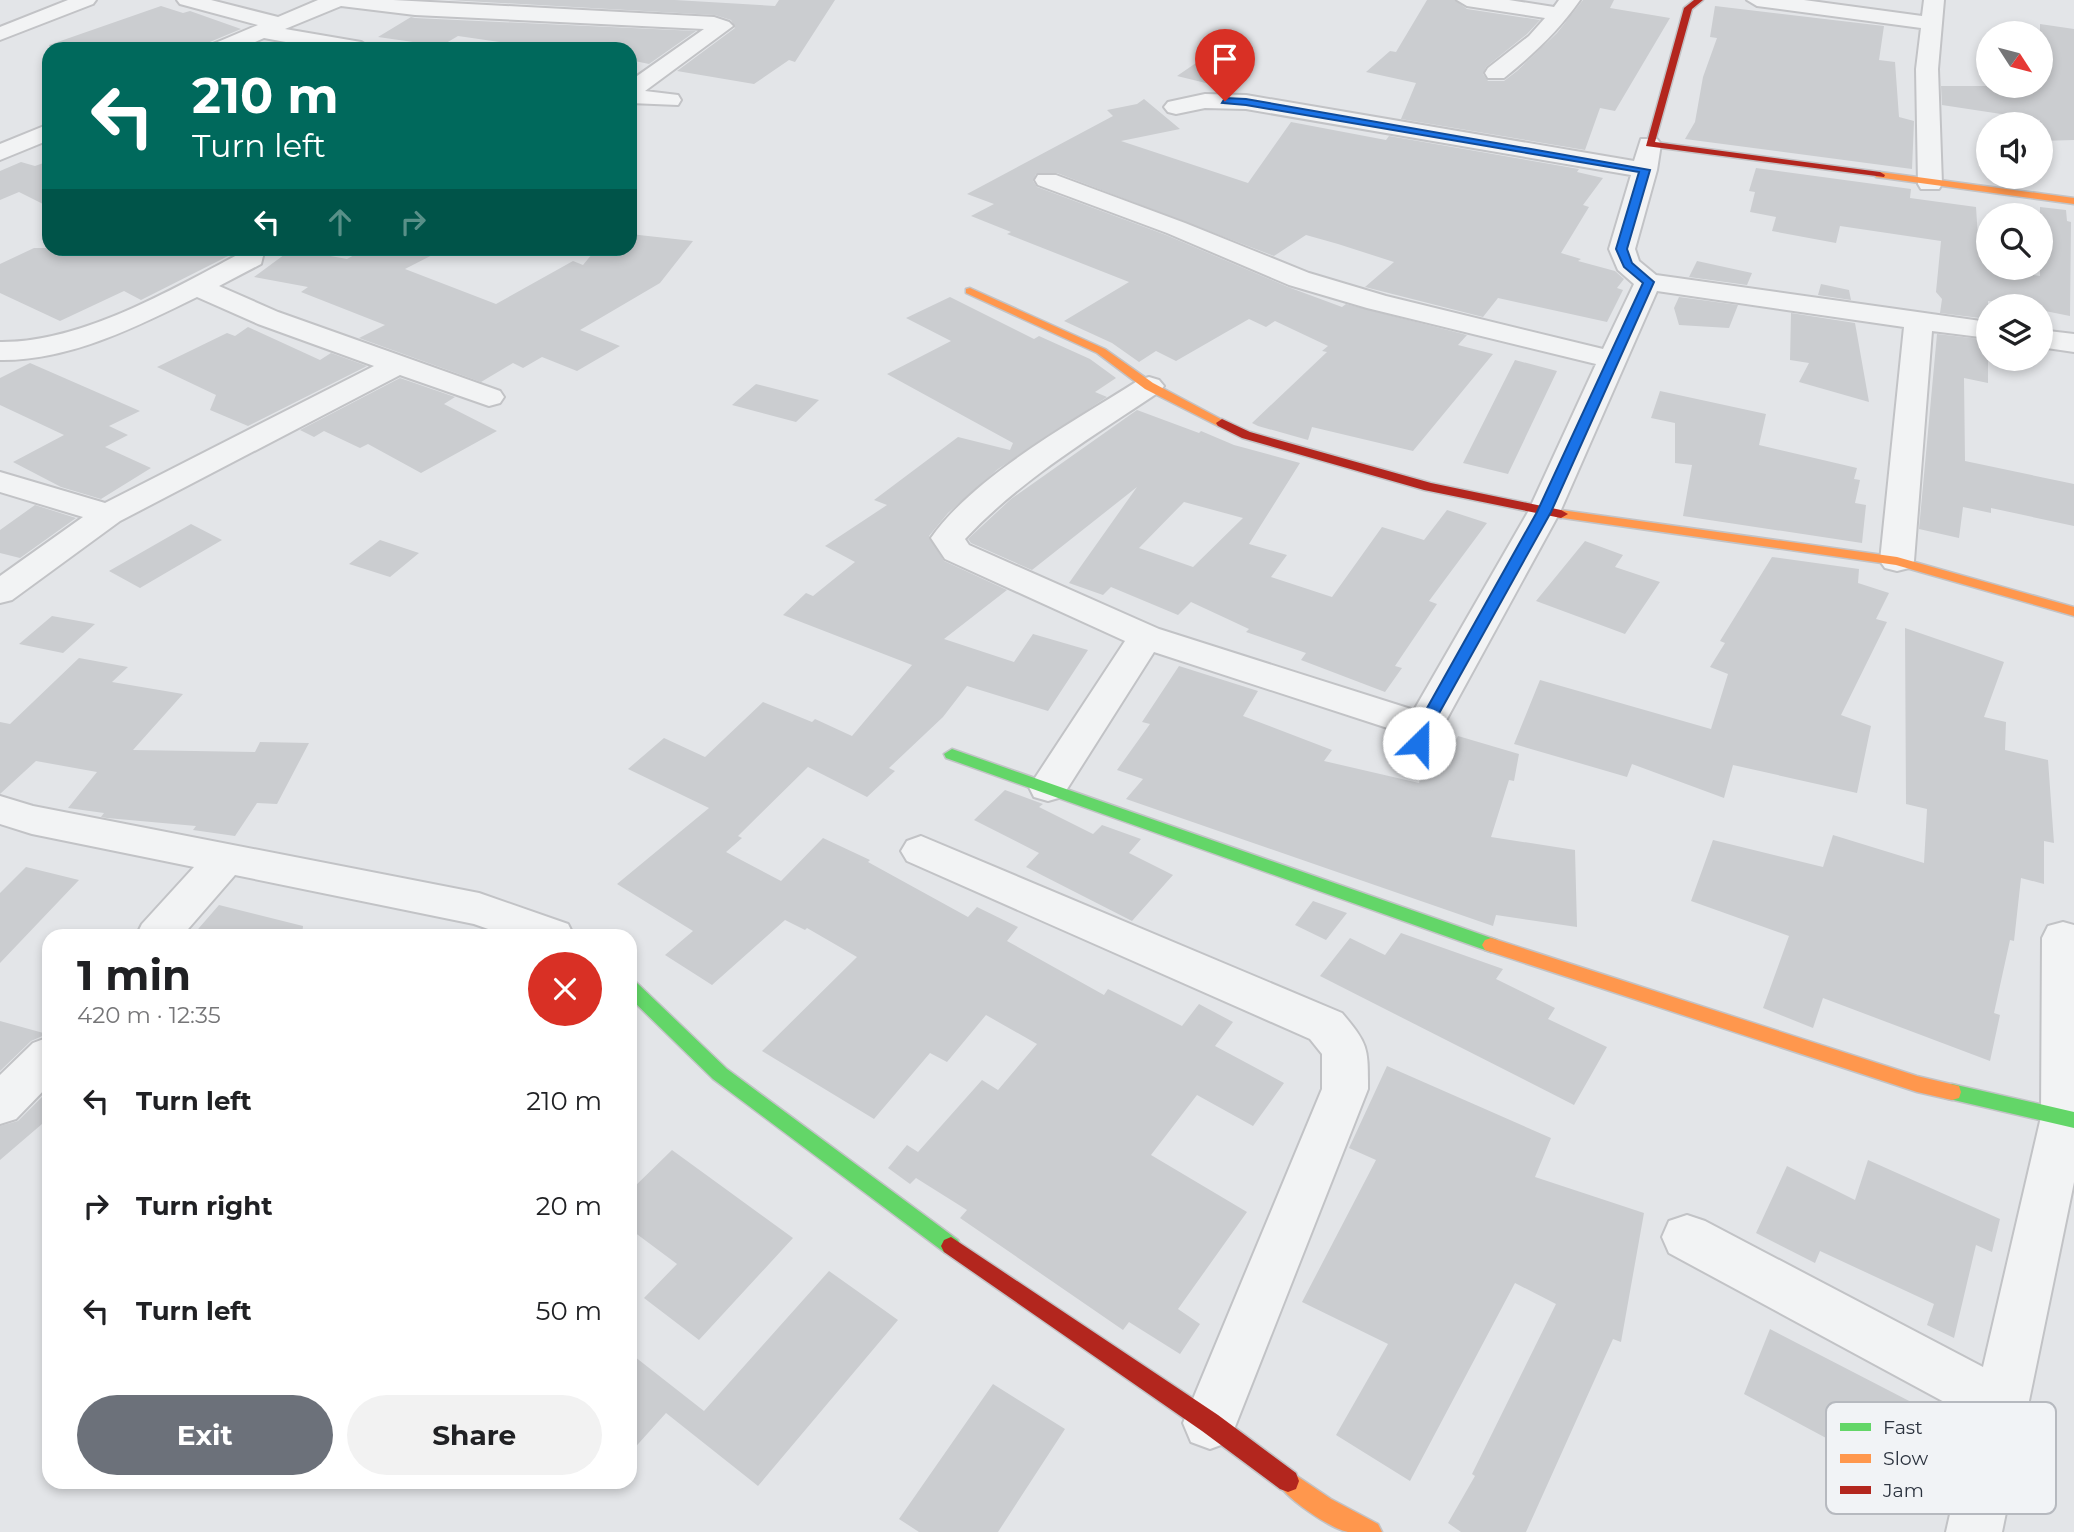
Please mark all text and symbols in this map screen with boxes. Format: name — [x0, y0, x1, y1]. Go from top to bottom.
north arrow — [1976, 21, 2053, 98]
map controls — [1976, 21, 2053, 371]
pin — [1195, 29, 1255, 101]
icon: arrive — [1206, 40, 1244, 78]
text: 210 m — [192, 66, 339, 125]
icon: left — [77, 70, 168, 161]
button: sound — [1976, 112, 2053, 189]
text: Turn left — [192, 126, 326, 165]
icon: left — [248, 203, 286, 241]
icon: ahead — [321, 203, 359, 241]
icon: right — [394, 203, 432, 241]
button: search — [1976, 203, 2053, 280]
button: layers — [1976, 294, 2053, 371]
position arrow — [1382, 706, 1456, 780]
text: 1 min — [77, 949, 191, 1001]
button: close — [528, 952, 602, 1026]
text: 420 m · 12:35 — [77, 1001, 221, 1029]
icon: left — [77, 1082, 115, 1120]
text: Turn left — [136, 1085, 252, 1117]
text: 210 m — [526, 1085, 602, 1117]
icon: right — [77, 1187, 115, 1225]
text: Turn right — [136, 1190, 272, 1222]
text: 20 m — [536, 1190, 602, 1222]
icon: left — [77, 1292, 115, 1330]
text: Turn left — [136, 1295, 252, 1327]
text: 50 m — [536, 1295, 602, 1327]
button: Exit — [77, 1395, 333, 1475]
button: Share — [347, 1395, 602, 1475]
legend — [1826, 1402, 2056, 1514]
text: Fast — [1883, 1416, 1923, 1439]
text: Slow — [1883, 1447, 1928, 1470]
text: Jam — [1882, 1479, 1924, 1502]

